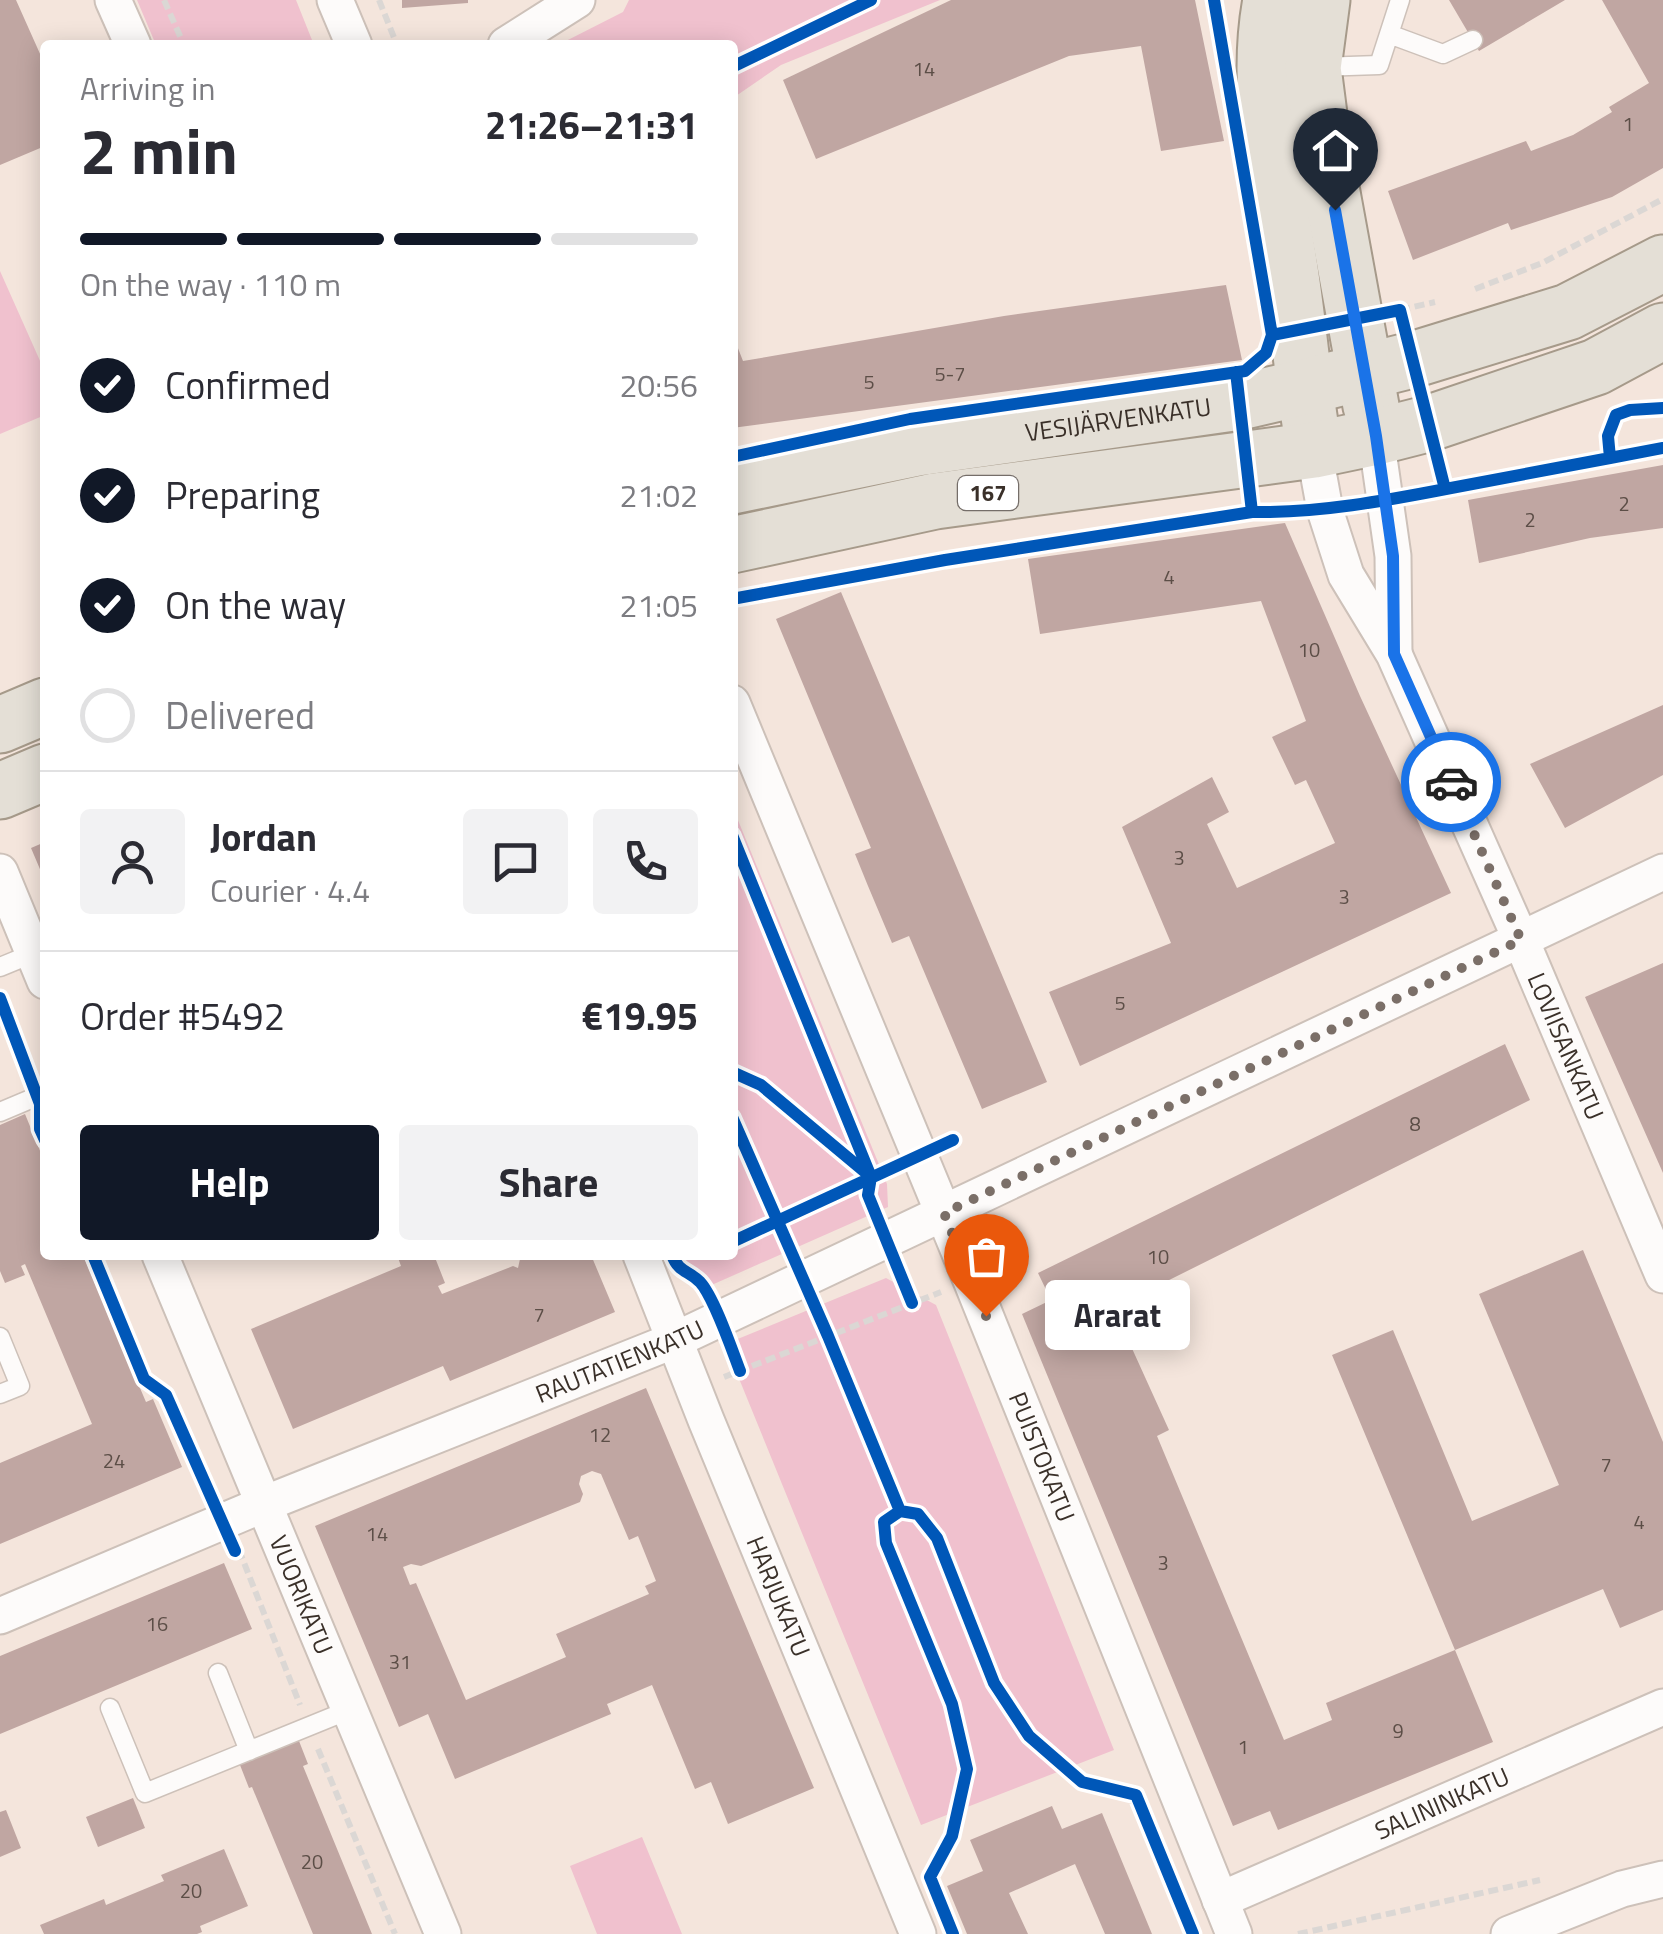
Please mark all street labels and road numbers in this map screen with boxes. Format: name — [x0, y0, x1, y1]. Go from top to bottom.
street label: VESIJÄRVENKATU — [1023, 387, 1214, 451]
road number: 167 — [958, 476, 1018, 510]
street label: LOVIISANKATU — [1518, 967, 1614, 1126]
street label: RAUTATIENKATU — [530, 1310, 710, 1413]
street label: PUISTOKATU — [999, 1386, 1085, 1527]
street label: VUORIKATU — [260, 1529, 343, 1660]
street label: HARJUKATU — [737, 1530, 821, 1663]
street label: SALININKATU — [1368, 1757, 1515, 1849]

